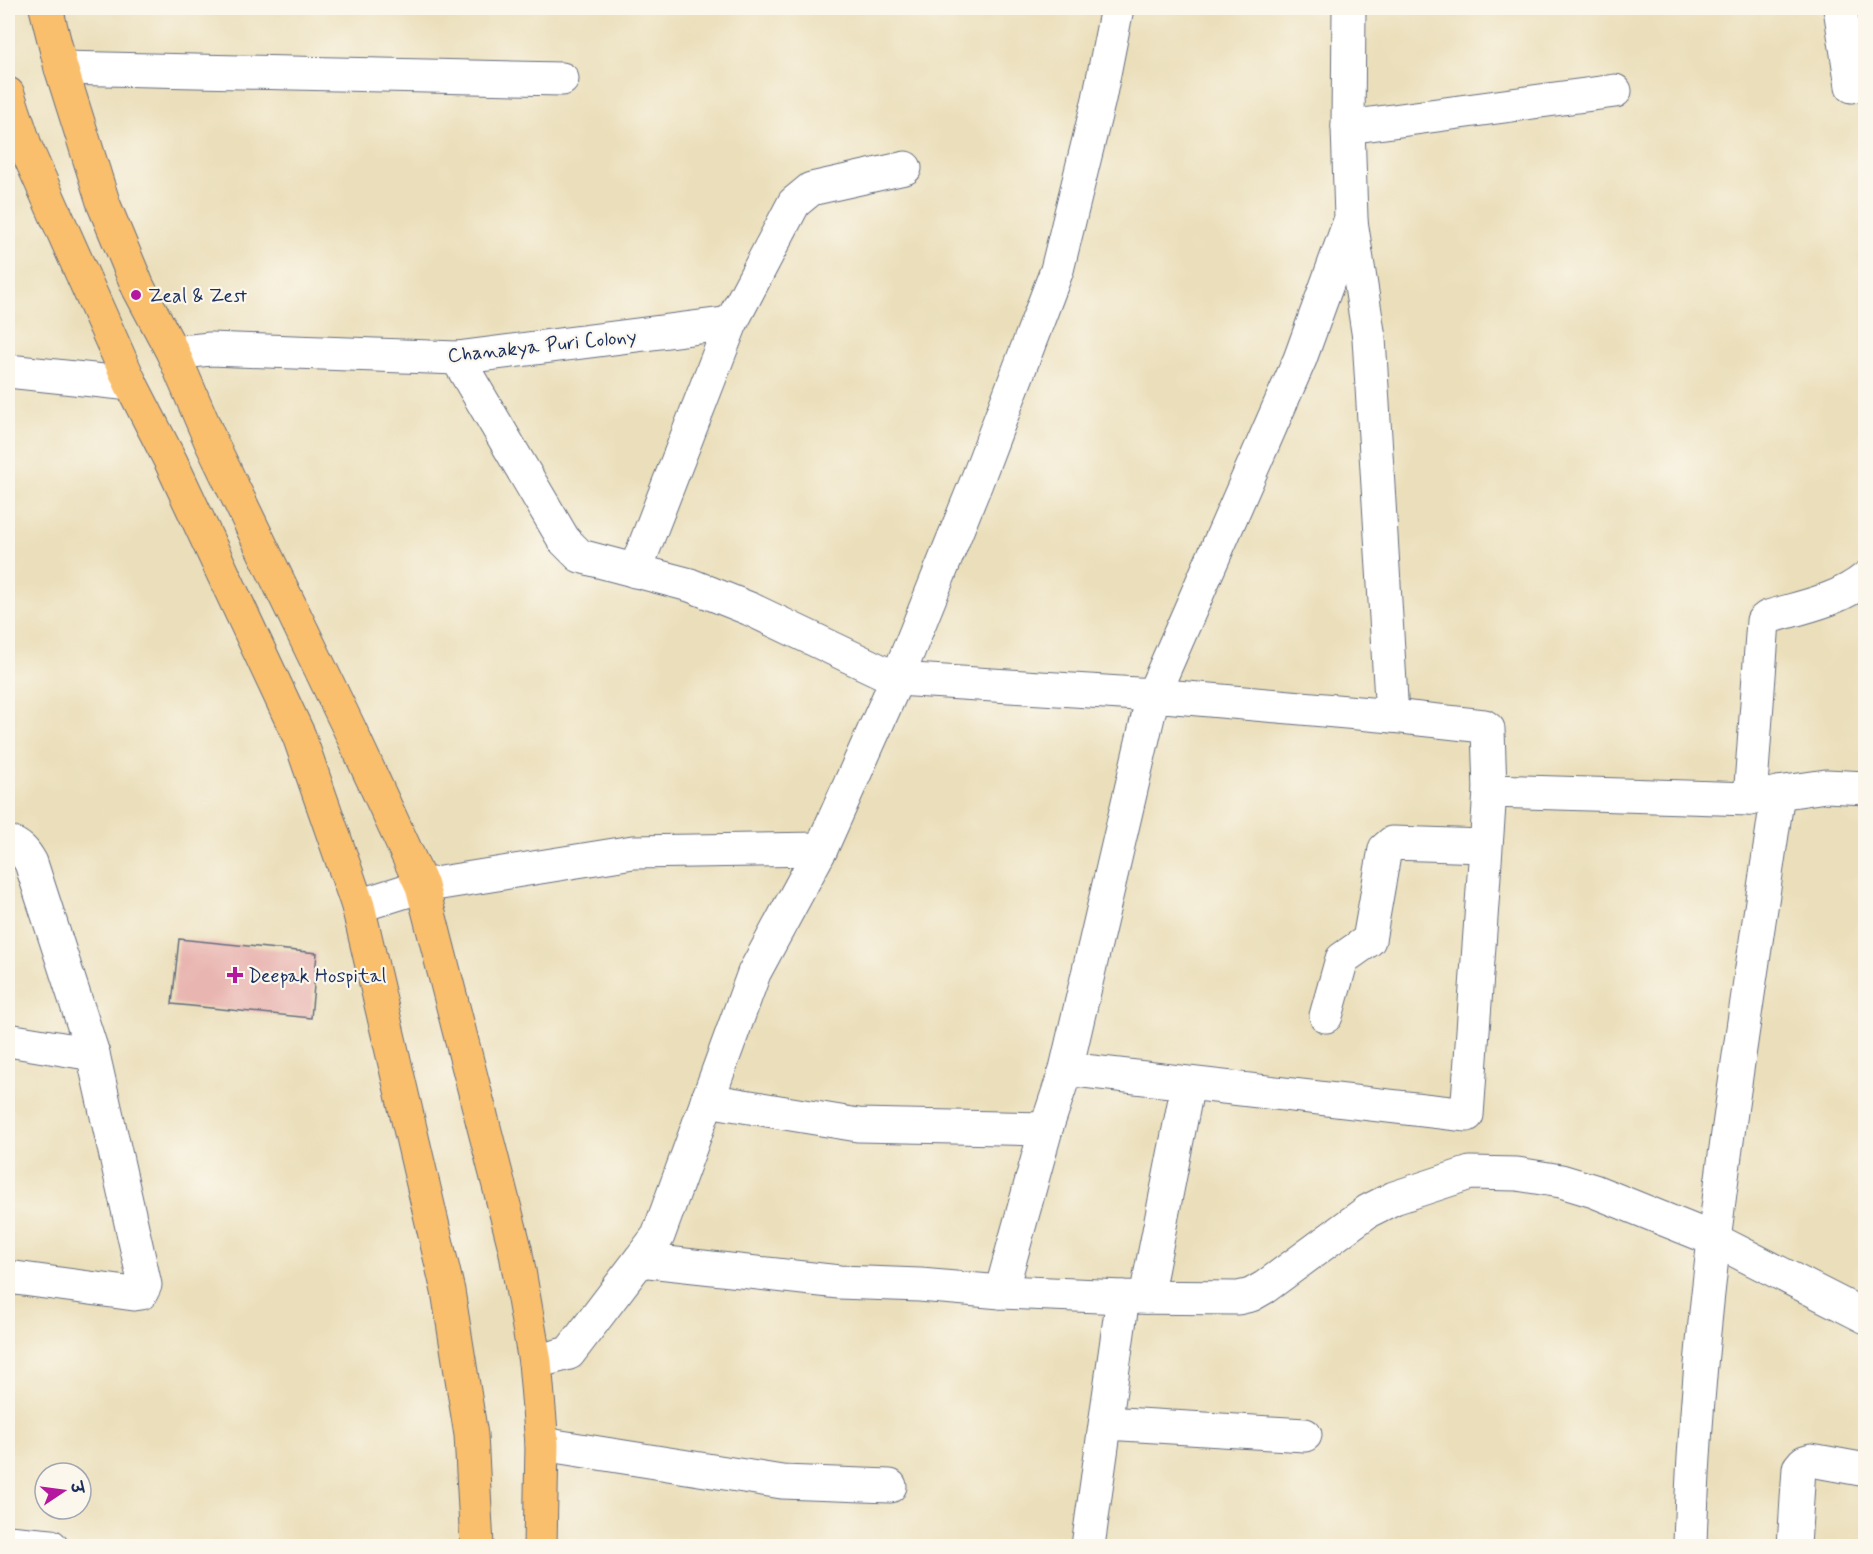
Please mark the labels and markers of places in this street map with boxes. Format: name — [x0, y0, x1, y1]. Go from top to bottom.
place label: Zeal & Zest — [148, 283, 247, 310]
marker: Zeal & Zest — [129, 288, 143, 302]
place label: Deepak Hospital — [248, 963, 386, 990]
marker: Deepak Hospital — [226, 966, 244, 984]

